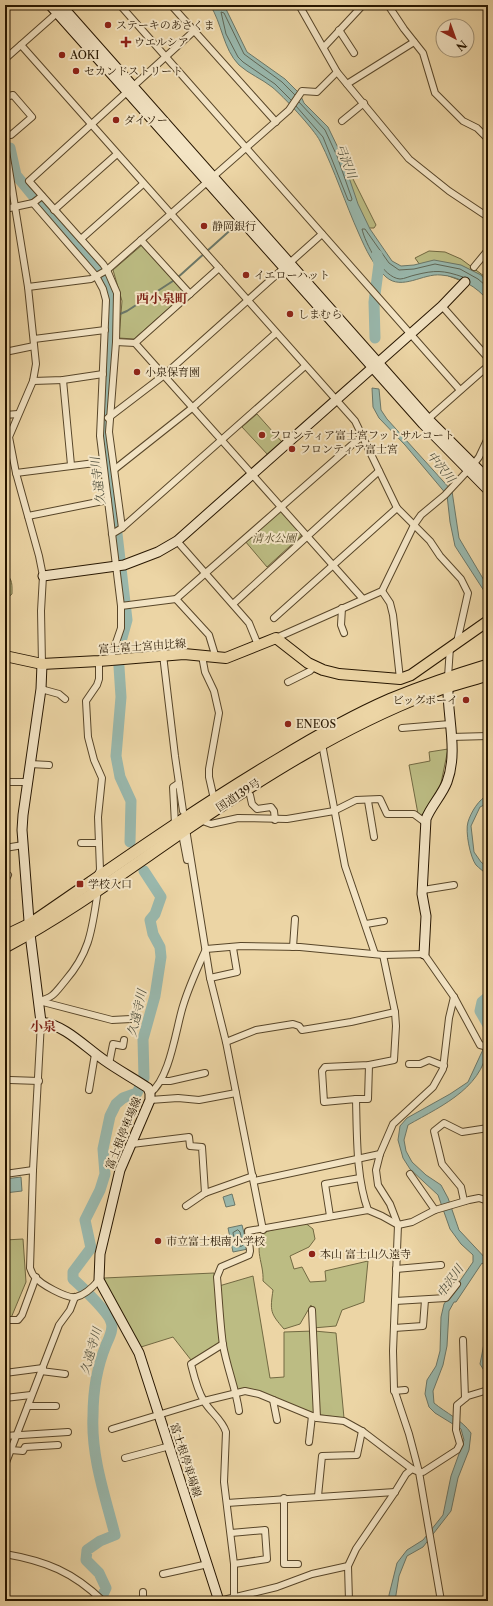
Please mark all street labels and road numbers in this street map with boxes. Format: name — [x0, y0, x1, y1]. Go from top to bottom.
street label: 富士富士宮由比線 — [98, 636, 186, 656]
street label: 国道139号 — [213, 775, 263, 815]
street label: 富士根停車場線 — [102, 1095, 144, 1171]
street label: 富士根停車場線 — [167, 1421, 205, 1499]

